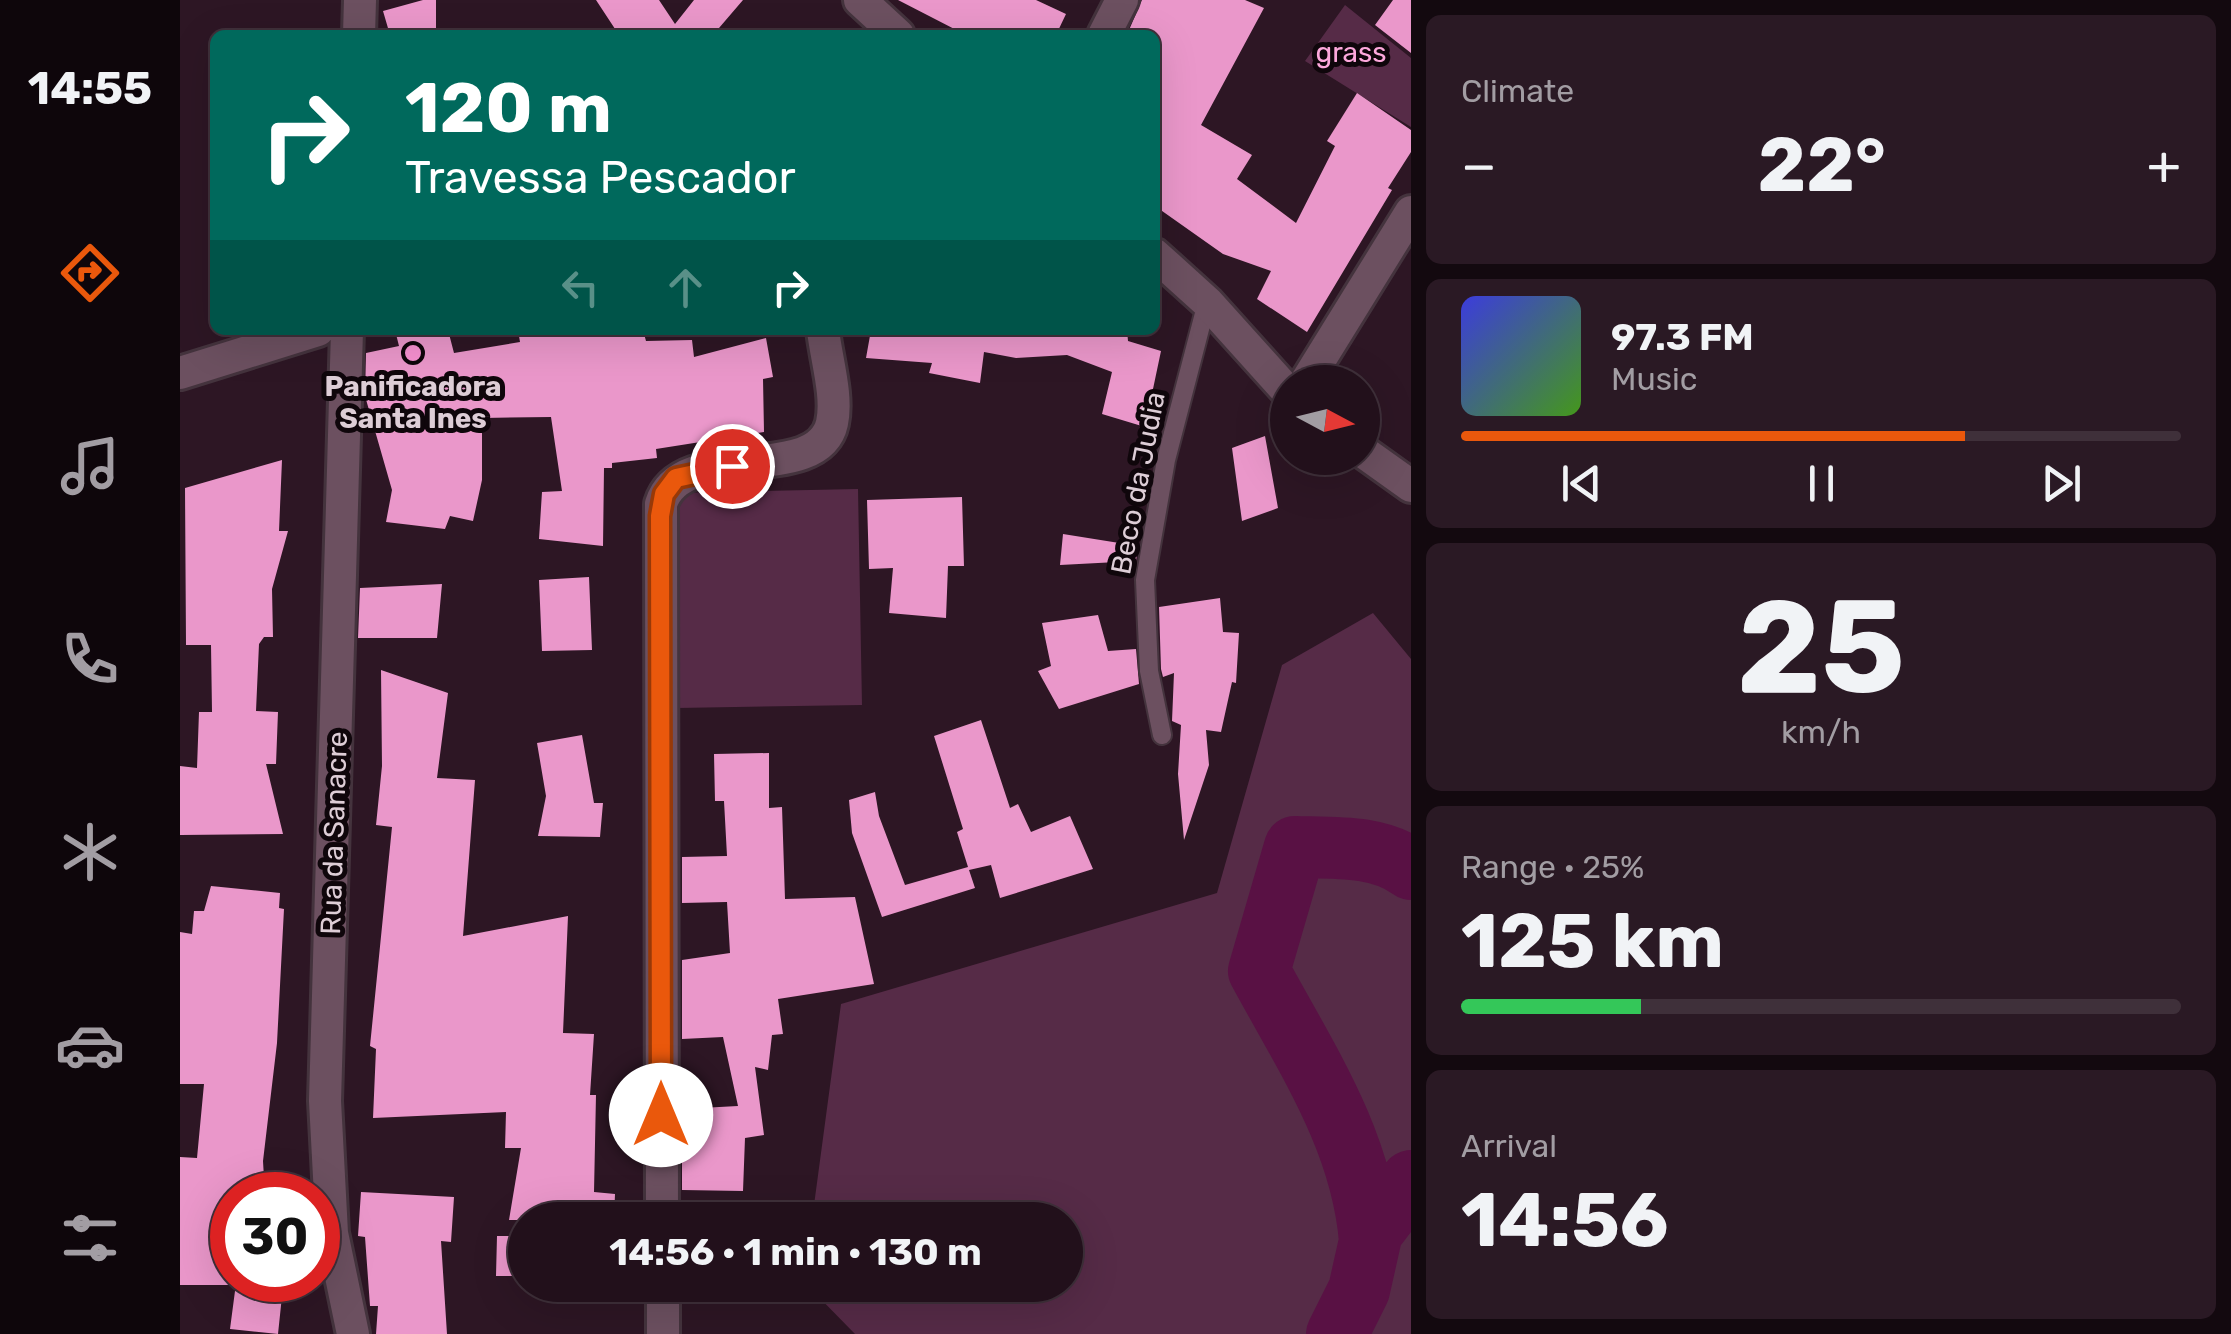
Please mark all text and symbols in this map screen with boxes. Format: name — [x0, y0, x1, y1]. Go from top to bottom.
park label: grass — [1315, 36, 1387, 69]
text: 14:55 — [28, 62, 152, 115]
text: 120 m — [405, 67, 612, 150]
icon: right — [240, 70, 370, 200]
text: Climate — [1461, 72, 1574, 110]
text: 22° — [1758, 121, 1886, 210]
text: − — [1461, 133, 1497, 198]
text: + — [2147, 133, 2181, 198]
text: Travessa Pescador — [405, 151, 796, 204]
icon: directions — [55, 238, 125, 308]
icon: left — [553, 260, 608, 315]
icon: ahead — [658, 260, 713, 315]
icon: right — [763, 260, 818, 315]
text: 97.3 FM — [1611, 314, 1754, 360]
marker: Panificadora Santa Ines — [402, 342, 424, 364]
text: Music — [1611, 360, 1697, 398]
north arrow — [1270, 365, 1380, 475]
map controls — [1270, 365, 1380, 475]
place label: Panificadora Santa Ines — [325, 370, 501, 435]
street label: Beco da Judia — [1104, 389, 1172, 577]
pin — [690, 424, 775, 509]
icon: music — [55, 431, 125, 501]
icon: arrive — [705, 439, 760, 494]
icon: previous — [1554, 456, 1609, 511]
icon: pause — [1794, 456, 1849, 511]
icon: next — [2034, 456, 2089, 511]
text: 25 — [1737, 570, 1905, 725]
icon: phone — [55, 624, 125, 694]
text: km/h — [1781, 713, 1861, 751]
street label: Rua da Sanacre — [314, 731, 354, 935]
icon: climate — [55, 817, 125, 887]
text: Range · 25% — [1461, 848, 1644, 886]
text: 125 km — [1461, 897, 1724, 986]
icon: car — [55, 1010, 125, 1080]
position arrow — [609, 1063, 713, 1167]
text: Arrival — [1461, 1127, 1557, 1165]
speed limit sign: 30 — [210, 1172, 340, 1302]
text: 14:56 — [1461, 1176, 1669, 1265]
icon: filters — [55, 1203, 125, 1273]
text: 14:56 · 1 min · 130 m — [609, 1229, 982, 1275]

